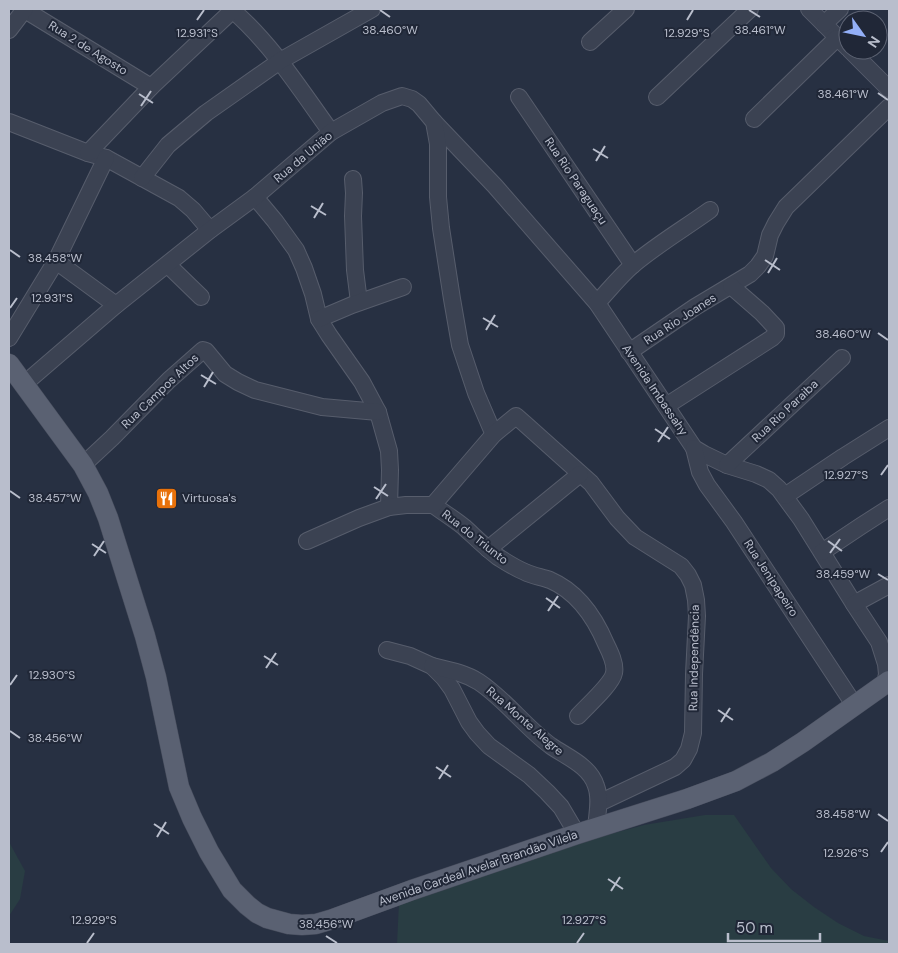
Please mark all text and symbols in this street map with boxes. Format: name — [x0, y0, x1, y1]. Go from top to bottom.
north arrow — [838, 10, 888, 60]
street label: Rua 2 de Agosto — [45, 17, 131, 79]
text: 38.460°W — [362, 22, 418, 38]
text: 38.461°W — [734, 22, 786, 38]
text: 12.931°S — [176, 25, 218, 41]
text: 12.929°S — [664, 25, 710, 41]
text: N — [864, 33, 884, 51]
text: 38.461°W — [817, 86, 869, 102]
street label: Rua da União — [270, 128, 336, 186]
street label: Rua Rio Paraguaçu — [541, 134, 611, 228]
text: 38.458°W — [28, 250, 83, 266]
text: 12.931°S — [31, 290, 73, 306]
street label: Rua Rio Joanes — [641, 290, 719, 348]
text: 38.460°W — [815, 326, 871, 342]
street label: Avenida Imbassahy — [619, 341, 692, 439]
street label: Rua Campos Altos — [118, 350, 202, 432]
street label: Rua Rio Paraiba — [748, 376, 822, 446]
text: 12.927°S — [824, 467, 868, 483]
restaurant icon: Virtuosa's — [154, 486, 178, 510]
text: 38.457°W — [28, 490, 82, 506]
place label: Virtuosa's — [182, 490, 237, 506]
street label: Rua do Triunto — [438, 506, 512, 568]
street label: Rua Jenipapeiro — [740, 536, 802, 620]
text: 38.459°W — [816, 566, 871, 582]
street label: Rua Independência — [685, 605, 703, 711]
text: 12.930°S — [29, 667, 75, 683]
street label: Rua Monte Alegre — [483, 683, 567, 759]
text: 38.456°W — [28, 730, 83, 746]
text: 38.458°W — [816, 806, 871, 822]
street label: Avenida Cardeal Avelar Brandão Vilela — [376, 826, 580, 910]
text: 12.926°S — [823, 845, 869, 861]
scale bar — [728, 910, 820, 942]
text: 12.929°S — [71, 912, 117, 928]
text: 12.927°S — [562, 912, 606, 928]
text: 38.456°W — [299, 916, 354, 932]
text: 50 m — [736, 918, 773, 938]

